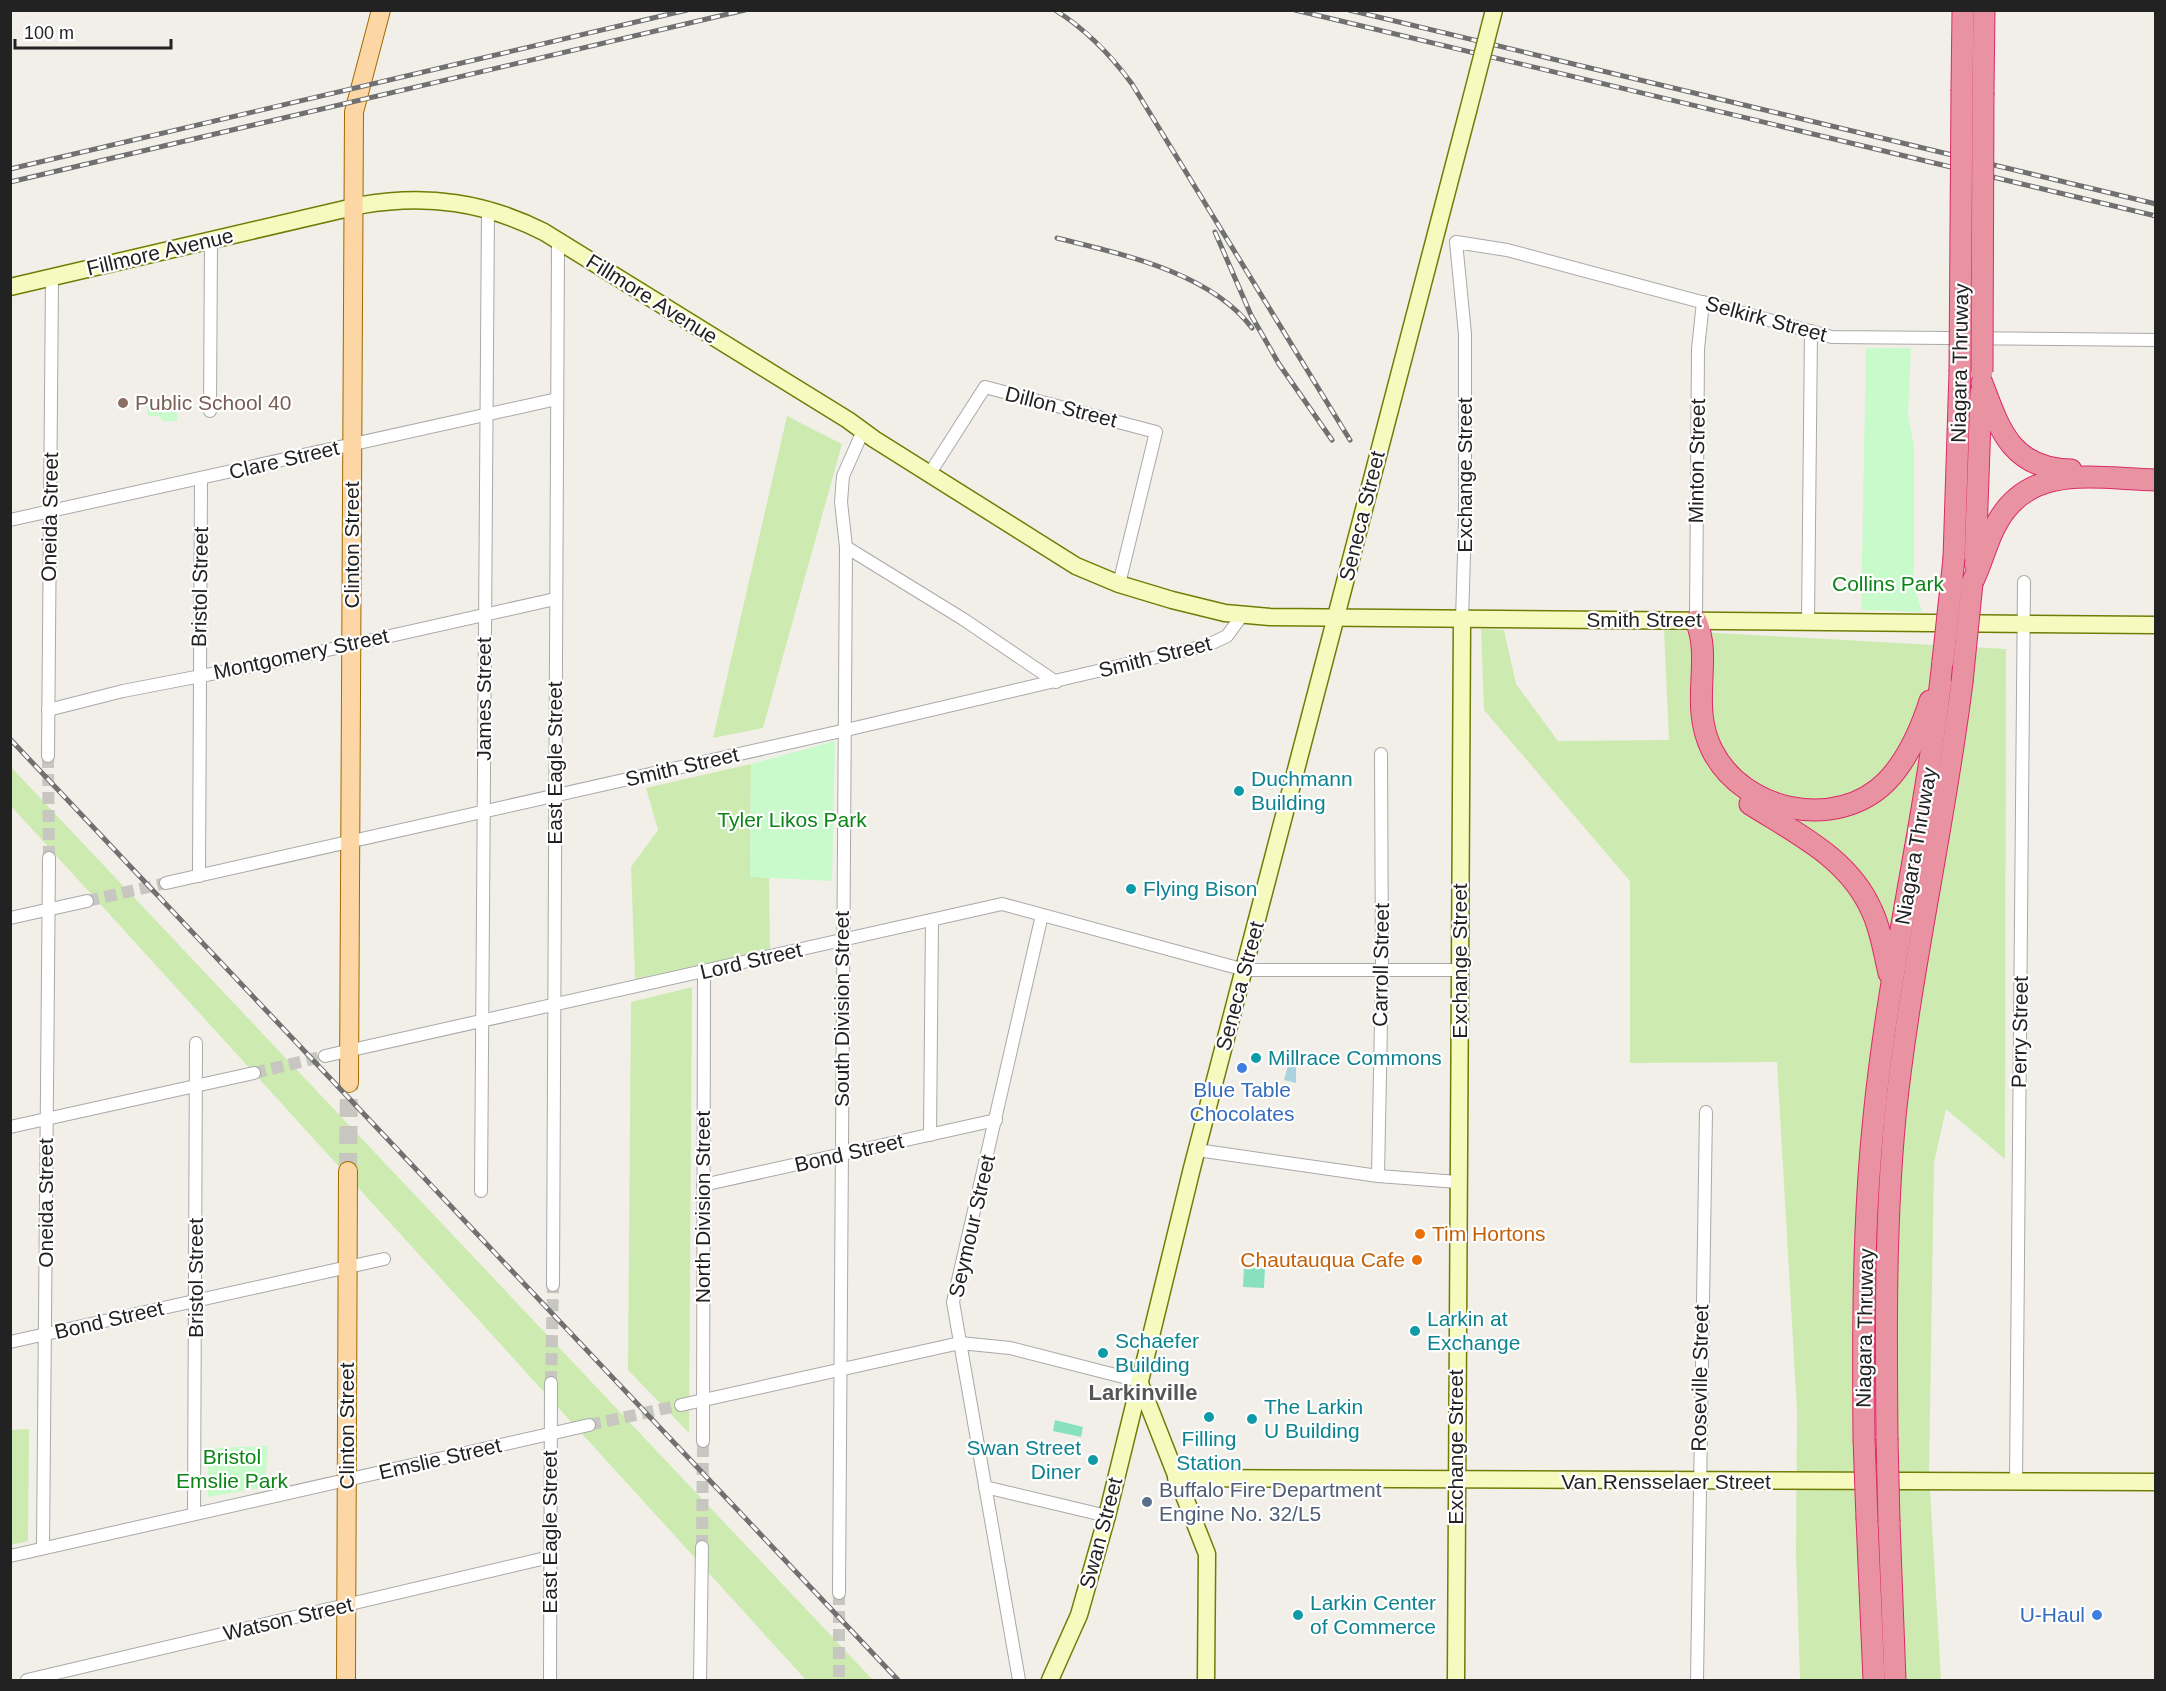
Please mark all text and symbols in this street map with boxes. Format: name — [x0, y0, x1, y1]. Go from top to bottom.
scale bar — [15, 12, 171, 50]
text: 100 m — [24, 23, 74, 43]
street label: Fillmore Avenue — [84, 223, 236, 280]
street label: Fillmore Avenue — [582, 249, 722, 348]
street label: Niagara Thruway — [1947, 283, 1972, 443]
street label: Selkirk Street — [1703, 291, 1830, 346]
street label: Dillon Street — [1003, 382, 1120, 432]
place label: Public School 40 — [135, 391, 291, 414]
marker: Public School 40 — [116, 396, 130, 410]
street label: Exchange Street — [1453, 397, 1476, 553]
street label: Minton Street — [1684, 398, 1709, 524]
street label: Clare Street — [227, 436, 341, 483]
street label: Seneca Street — [1334, 448, 1389, 583]
street label: Oneida Street — [37, 452, 62, 582]
street label: Clinton Street — [340, 481, 363, 609]
street label: Bristol Street — [187, 527, 212, 647]
park label: Collins Park — [1832, 572, 1945, 595]
street label: Smith Street — [1586, 608, 1702, 631]
street label: Montgomery Street — [211, 624, 391, 683]
street label: Smith Street — [1096, 631, 1214, 682]
street label: James Street — [472, 637, 495, 761]
street label: East Eagle Street — [543, 681, 566, 845]
street label: Smith Street — [623, 742, 741, 791]
street label: Niagara Thruway — [1890, 765, 1941, 926]
place label: Duchmann Building — [1251, 767, 1353, 814]
marker: Duchmann Building — [1232, 784, 1246, 798]
park label: Tyler Likos Park — [717, 808, 867, 831]
place label: Flying Bison — [1143, 877, 1257, 900]
marker: Flying Bison — [1124, 882, 1138, 896]
street label: Exchange Street — [1448, 883, 1471, 1039]
street label: Carroll Street — [1368, 903, 1393, 1027]
street label: South Division Street — [830, 911, 853, 1107]
street label: Seneca Street — [1211, 918, 1268, 1053]
street label: Lord Street — [698, 938, 804, 983]
street label: Perry Street — [2007, 976, 2032, 1088]
place label: Millrace Commons — [1268, 1046, 1442, 1069]
marker: Millrace Commons — [1249, 1051, 1263, 1065]
marker: Blue Table Chocolates — [1235, 1061, 1249, 1075]
place label: Blue Table Chocolates — [1189, 1078, 1295, 1125]
street label: North Division Street — [691, 1111, 714, 1303]
street label: Bond Street — [792, 1129, 906, 1176]
street label: Oneida Street — [34, 1138, 57, 1268]
street label: Seymour Street — [944, 1152, 999, 1300]
street label: Bristol Street — [184, 1218, 207, 1338]
place label: Tim Hortons — [1432, 1222, 1546, 1245]
marker: Tim Hortons — [1413, 1227, 1427, 1241]
place label: Chautauqua Cafe — [1240, 1248, 1405, 1271]
street label: Niagara Thruway — [1852, 1248, 1877, 1408]
marker: Chautauqua Cafe — [1410, 1253, 1424, 1267]
street label: Bond Street — [52, 1296, 166, 1343]
street label: Roseville Street — [1687, 1304, 1712, 1452]
place label: Larkin at Exchange — [1427, 1307, 1520, 1354]
marker: Larkin at Exchange — [1408, 1324, 1422, 1338]
place label: Schaefer Building — [1115, 1329, 1199, 1376]
marker: Schaefer Building — [1096, 1346, 1110, 1360]
street label: Clinton Street — [335, 1362, 358, 1490]
street label: Exchange Street — [1444, 1369, 1467, 1525]
district label: Larkinville — [1089, 1380, 1197, 1405]
place label: The Larkin U Building — [1264, 1395, 1363, 1442]
marker: Filling Station — [1202, 1410, 1216, 1424]
marker: The Larkin U Building — [1245, 1412, 1259, 1426]
place label: Filling Station — [1176, 1427, 1242, 1474]
street label: Emslie Street — [376, 1433, 503, 1484]
place label: Swan Street Diner — [967, 1436, 1081, 1483]
park label: Bristol Emslie Park — [176, 1445, 289, 1492]
street label: East Eagle Street — [538, 1450, 561, 1614]
marker: Swan Street Diner — [1086, 1453, 1100, 1467]
street label: Van Rensselaer Street — [1561, 1470, 1771, 1493]
street label: Swan Street — [1075, 1474, 1126, 1591]
place label: Buffalo Fire Department Engine No. 32/L5 — [1159, 1478, 1382, 1525]
marker: Buffalo Fire Department Engine No. 32/L5 — [1140, 1495, 1154, 1509]
place label: Larkin Center of Commerce — [1310, 1591, 1436, 1638]
street label: Watson Street — [221, 1592, 355, 1645]
place label: U-Haul — [2020, 1603, 2085, 1626]
marker: Larkin Center of Commerce — [1291, 1608, 1305, 1622]
marker: U-Haul — [2090, 1608, 2104, 1622]

